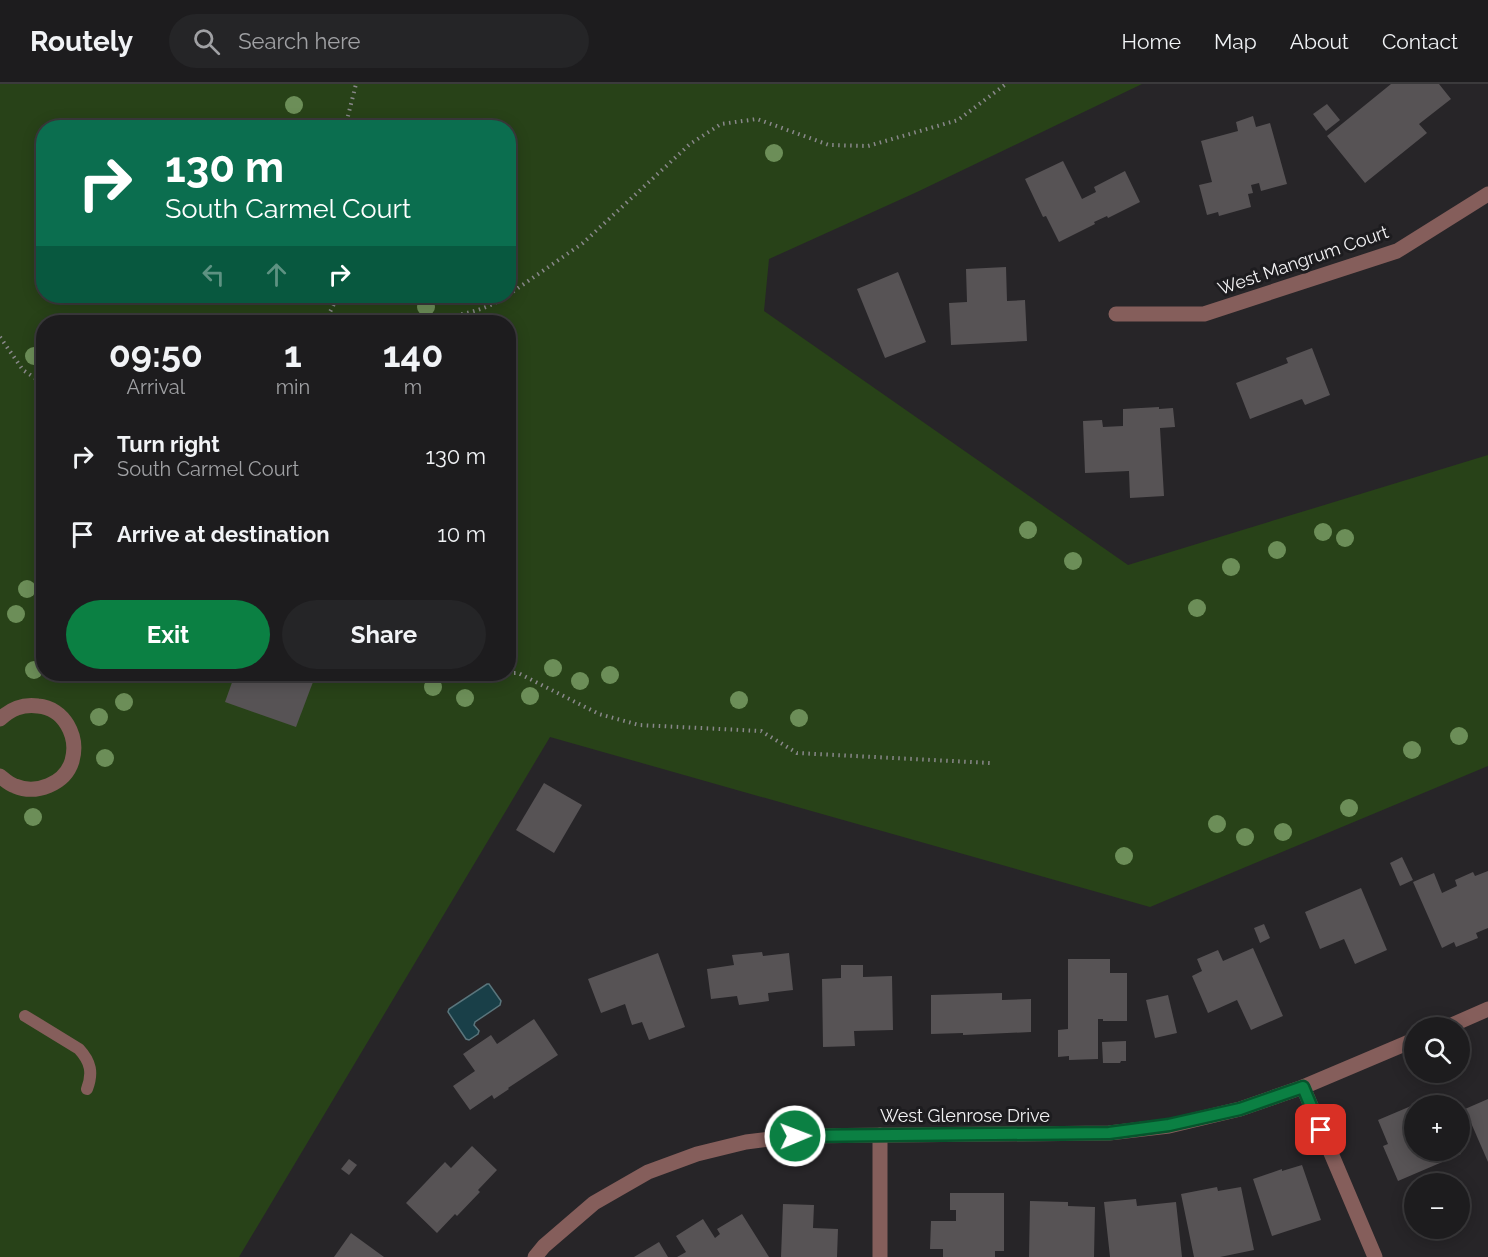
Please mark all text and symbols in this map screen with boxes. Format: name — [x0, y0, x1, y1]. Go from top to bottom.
search box — [169, 14, 589, 68]
text: Routely — [30, 25, 133, 58]
icon: search — [190, 25, 223, 58]
text: Search here — [238, 28, 360, 54]
text: Home — [1122, 29, 1181, 54]
text: Map — [1214, 29, 1257, 54]
text: About — [1290, 29, 1349, 54]
text: Contact — [1382, 29, 1458, 54]
text: 130 m — [165, 143, 284, 192]
icon: right — [66, 144, 144, 222]
text: South Carmel Court — [165, 193, 411, 224]
street label: West Mangrum Court — [1215, 221, 1391, 299]
icon: left — [197, 258, 230, 291]
icon: ahead — [260, 258, 293, 291]
icon: right — [323, 258, 356, 291]
text: 09:50 — [109, 333, 203, 375]
text: 1 — [284, 333, 302, 375]
text: 140 — [383, 333, 443, 375]
text: Arrival — [127, 375, 185, 399]
text: min — [276, 375, 310, 399]
text: m — [404, 375, 422, 399]
text: Turn right — [117, 431, 220, 457]
icon: right — [66, 440, 99, 473]
text: 130 m — [426, 443, 486, 469]
text: South Carmel Court — [117, 457, 299, 481]
icon: arrive — [66, 518, 99, 551]
text: Arrive at destination — [117, 521, 330, 547]
text: 10 m — [437, 521, 486, 547]
button: Exit — [66, 600, 270, 669]
button: Share — [282, 600, 486, 669]
map controls — [1404, 1017, 1470, 1239]
button: search — [1404, 1017, 1470, 1083]
button: + — [1404, 1095, 1470, 1161]
position arrow — [763, 1104, 827, 1168]
pin — [1295, 1104, 1346, 1155]
street label: West Glenrose Drive — [880, 1105, 1050, 1126]
icon: arrive — [1304, 1113, 1337, 1146]
button: − — [1404, 1173, 1470, 1239]

